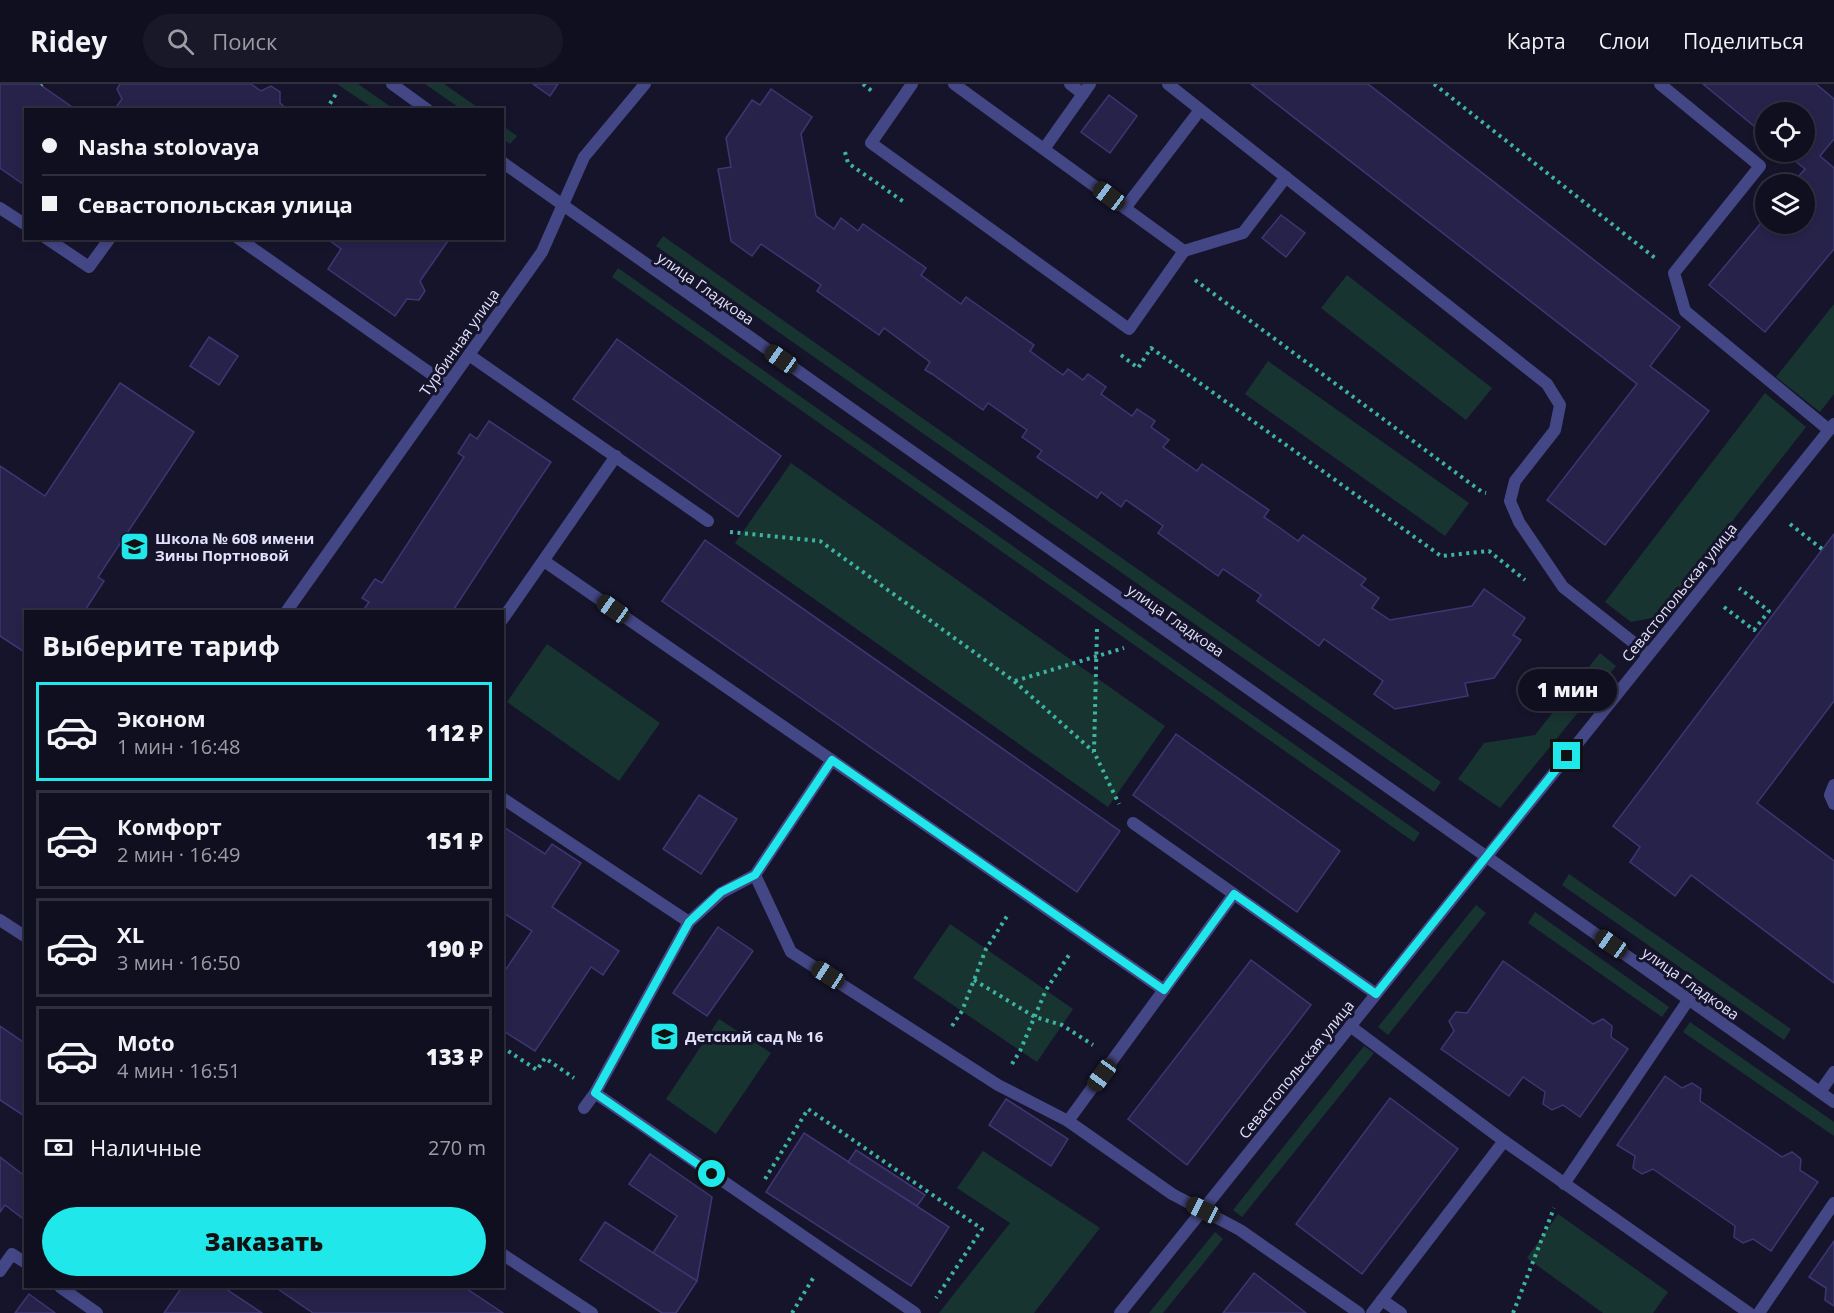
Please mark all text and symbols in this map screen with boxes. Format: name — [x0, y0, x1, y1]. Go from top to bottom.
search box — [143, 14, 563, 68]
text: Ridey — [30, 22, 107, 60]
icon: search — [164, 25, 197, 58]
text: Поиск — [212, 26, 277, 56]
text: Карта — [1507, 27, 1566, 55]
text: Слои — [1599, 27, 1650, 55]
text: Поделиться — [1683, 27, 1804, 55]
map controls — [1755, 102, 1815, 234]
button: locate — [1755, 102, 1815, 162]
text: Nasha stolovaya — [78, 131, 260, 161]
button: layers — [1755, 174, 1815, 234]
car — [1089, 178, 1129, 214]
text: Севастопольская улица — [78, 189, 353, 219]
street label: улица Гладкова — [653, 247, 759, 329]
street label: Турбинная улица — [415, 285, 503, 399]
car — [761, 341, 801, 377]
street label: Севастопольская улица — [1617, 519, 1741, 665]
place label: Школа № 608 имени Зины Портновой — [155, 528, 314, 565]
school or university icon: Школа № 608 имени Зины Портновой — [118, 531, 150, 563]
street label: улица Гладкова — [1123, 579, 1229, 661]
car — [593, 591, 633, 627]
text: Выберите тариф — [42, 627, 280, 664]
callout: 1 мин — [1518, 669, 1616, 711]
text: 1 мин — [1537, 676, 1598, 703]
text: Эконом — [117, 703, 206, 733]
icon: car — [45, 705, 99, 759]
text: 112 ₽ — [426, 717, 483, 747]
text: 1 мин · 16:48 — [117, 733, 240, 760]
route end — [1553, 742, 1580, 769]
text: Комфорт — [117, 811, 222, 841]
icon: car — [45, 813, 99, 867]
text: 151 ₽ — [426, 825, 483, 855]
text: 2 мин · 16:49 — [117, 841, 240, 868]
text: XL — [117, 919, 144, 949]
icon: car — [45, 921, 99, 975]
car — [1591, 926, 1631, 962]
text: 190 ₽ — [426, 933, 483, 963]
street label: улица Гладкова — [1638, 942, 1744, 1024]
text: 3 мин · 16:50 — [117, 949, 240, 976]
car — [808, 958, 848, 992]
street label: Севастопольская улица — [1234, 996, 1358, 1142]
school or university icon: Детский сад № 16 — [648, 1020, 680, 1052]
place label: Детский сад № 16 — [685, 1026, 824, 1046]
text: Moto — [117, 1027, 175, 1057]
icon: car — [45, 1029, 99, 1083]
text: 133 ₽ — [426, 1041, 483, 1071]
car — [1084, 1055, 1120, 1095]
text: 4 мин · 16:51 — [117, 1057, 240, 1084]
icon: cash — [42, 1131, 75, 1164]
text: Наличные — [90, 1132, 202, 1162]
text: 270 m — [428, 1134, 486, 1161]
route start — [698, 1160, 725, 1187]
car — [1183, 1194, 1223, 1226]
button: Заказать — [42, 1207, 486, 1276]

